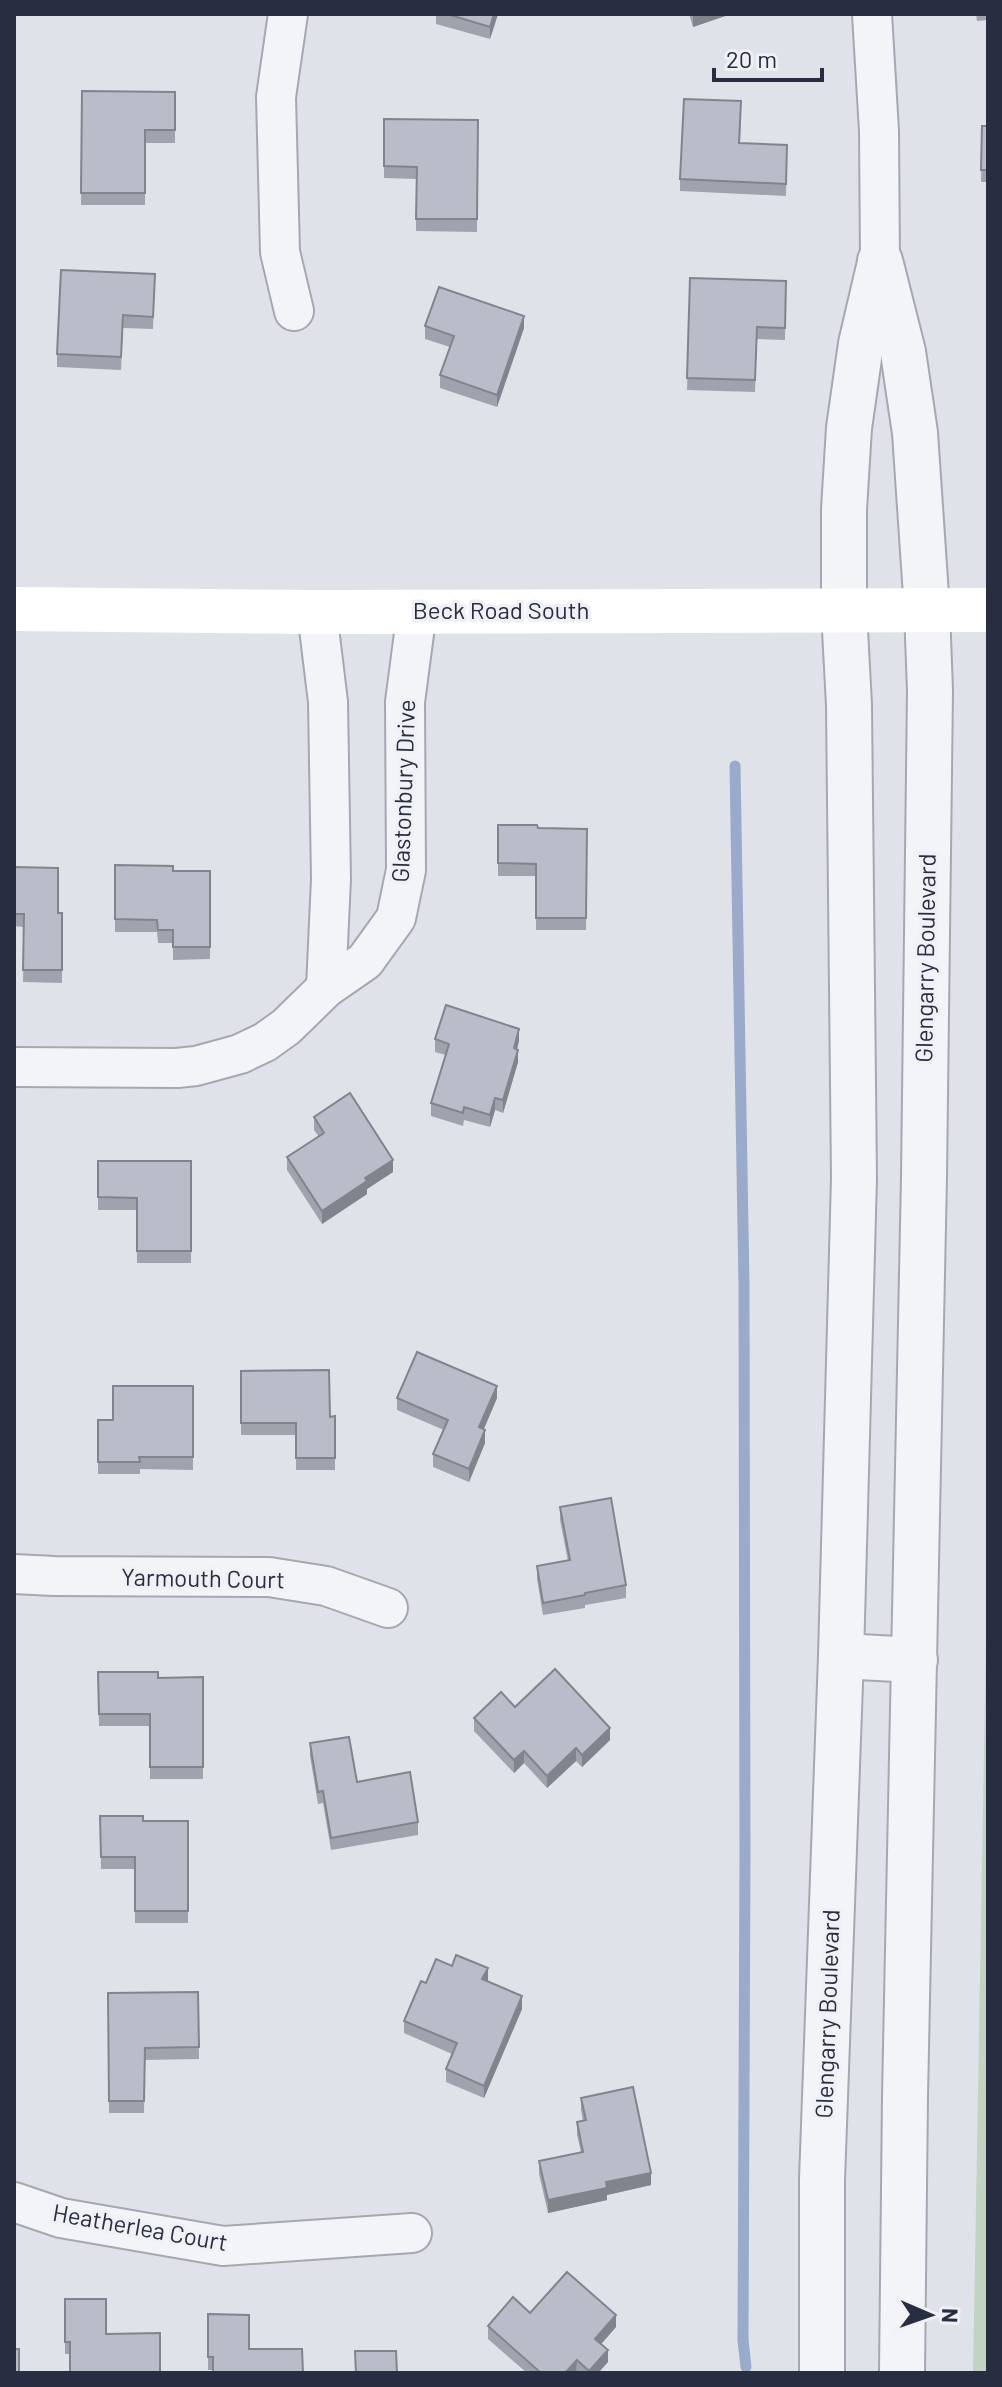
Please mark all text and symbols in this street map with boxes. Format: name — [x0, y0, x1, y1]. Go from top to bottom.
scale bar — [714, 32, 822, 82]
text: 20 m — [726, 44, 777, 73]
street label: Beck Road South — [413, 595, 589, 624]
street label: Glastonbury Drive — [385, 699, 420, 883]
street label: Glengarry Boulevard — [908, 853, 941, 1063]
street label: Yarmouth Court — [121, 1562, 285, 1593]
street label: Glengarry Boulevard — [808, 1909, 845, 2119]
street label: Heatherlea Court — [51, 2197, 230, 2256]
north arrow — [890, 2275, 970, 2355]
text: N — [938, 2308, 964, 2324]

